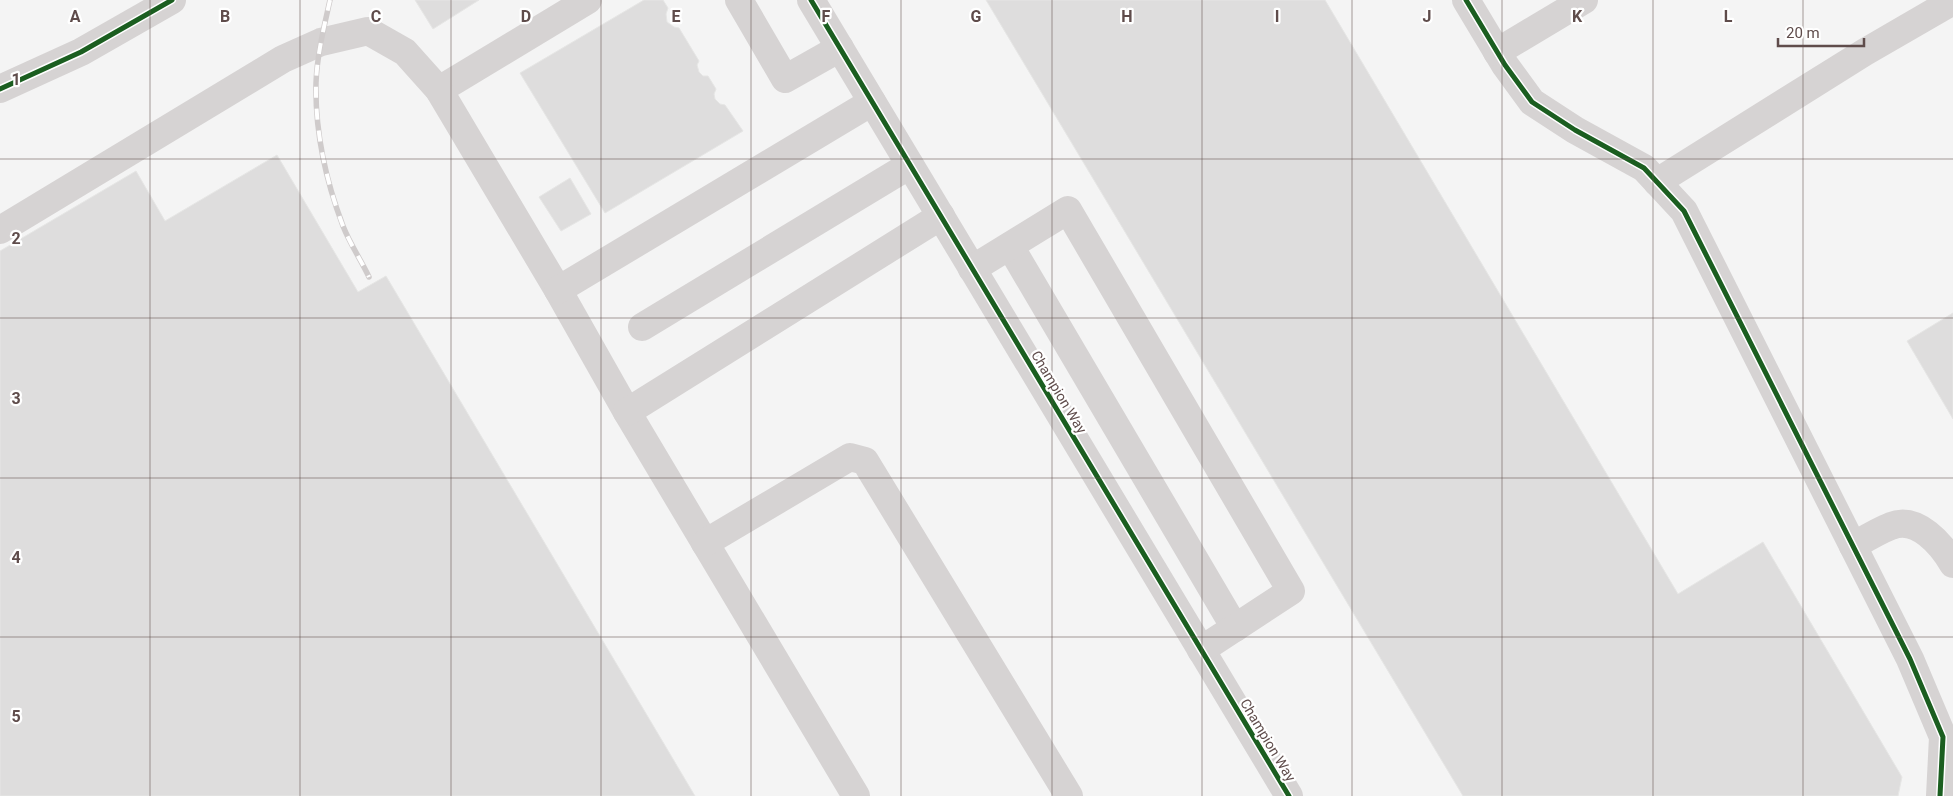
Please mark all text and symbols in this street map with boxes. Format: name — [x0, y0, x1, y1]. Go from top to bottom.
text: A — [70, 7, 81, 26]
text: B — [220, 7, 230, 26]
text: C — [371, 7, 381, 26]
text: D — [521, 7, 531, 26]
text: E — [672, 7, 681, 26]
text: F — [822, 7, 831, 26]
text: G — [971, 7, 982, 26]
text: H — [1121, 7, 1133, 26]
text: I — [1275, 7, 1279, 26]
text: J — [1423, 7, 1431, 26]
text: K — [1572, 7, 1583, 26]
text: L — [1724, 7, 1733, 26]
scale bar — [1778, 15, 1864, 47]
text: 20 m — [1786, 24, 1820, 42]
text: 1 — [11, 70, 21, 89]
text: 2 — [11, 229, 21, 248]
street label: Champion Way — [1028, 348, 1090, 437]
text: 3 — [11, 389, 21, 408]
text: 4 — [11, 548, 21, 567]
street label: Champion Way — [1237, 696, 1299, 785]
text: 5 — [11, 707, 21, 726]

